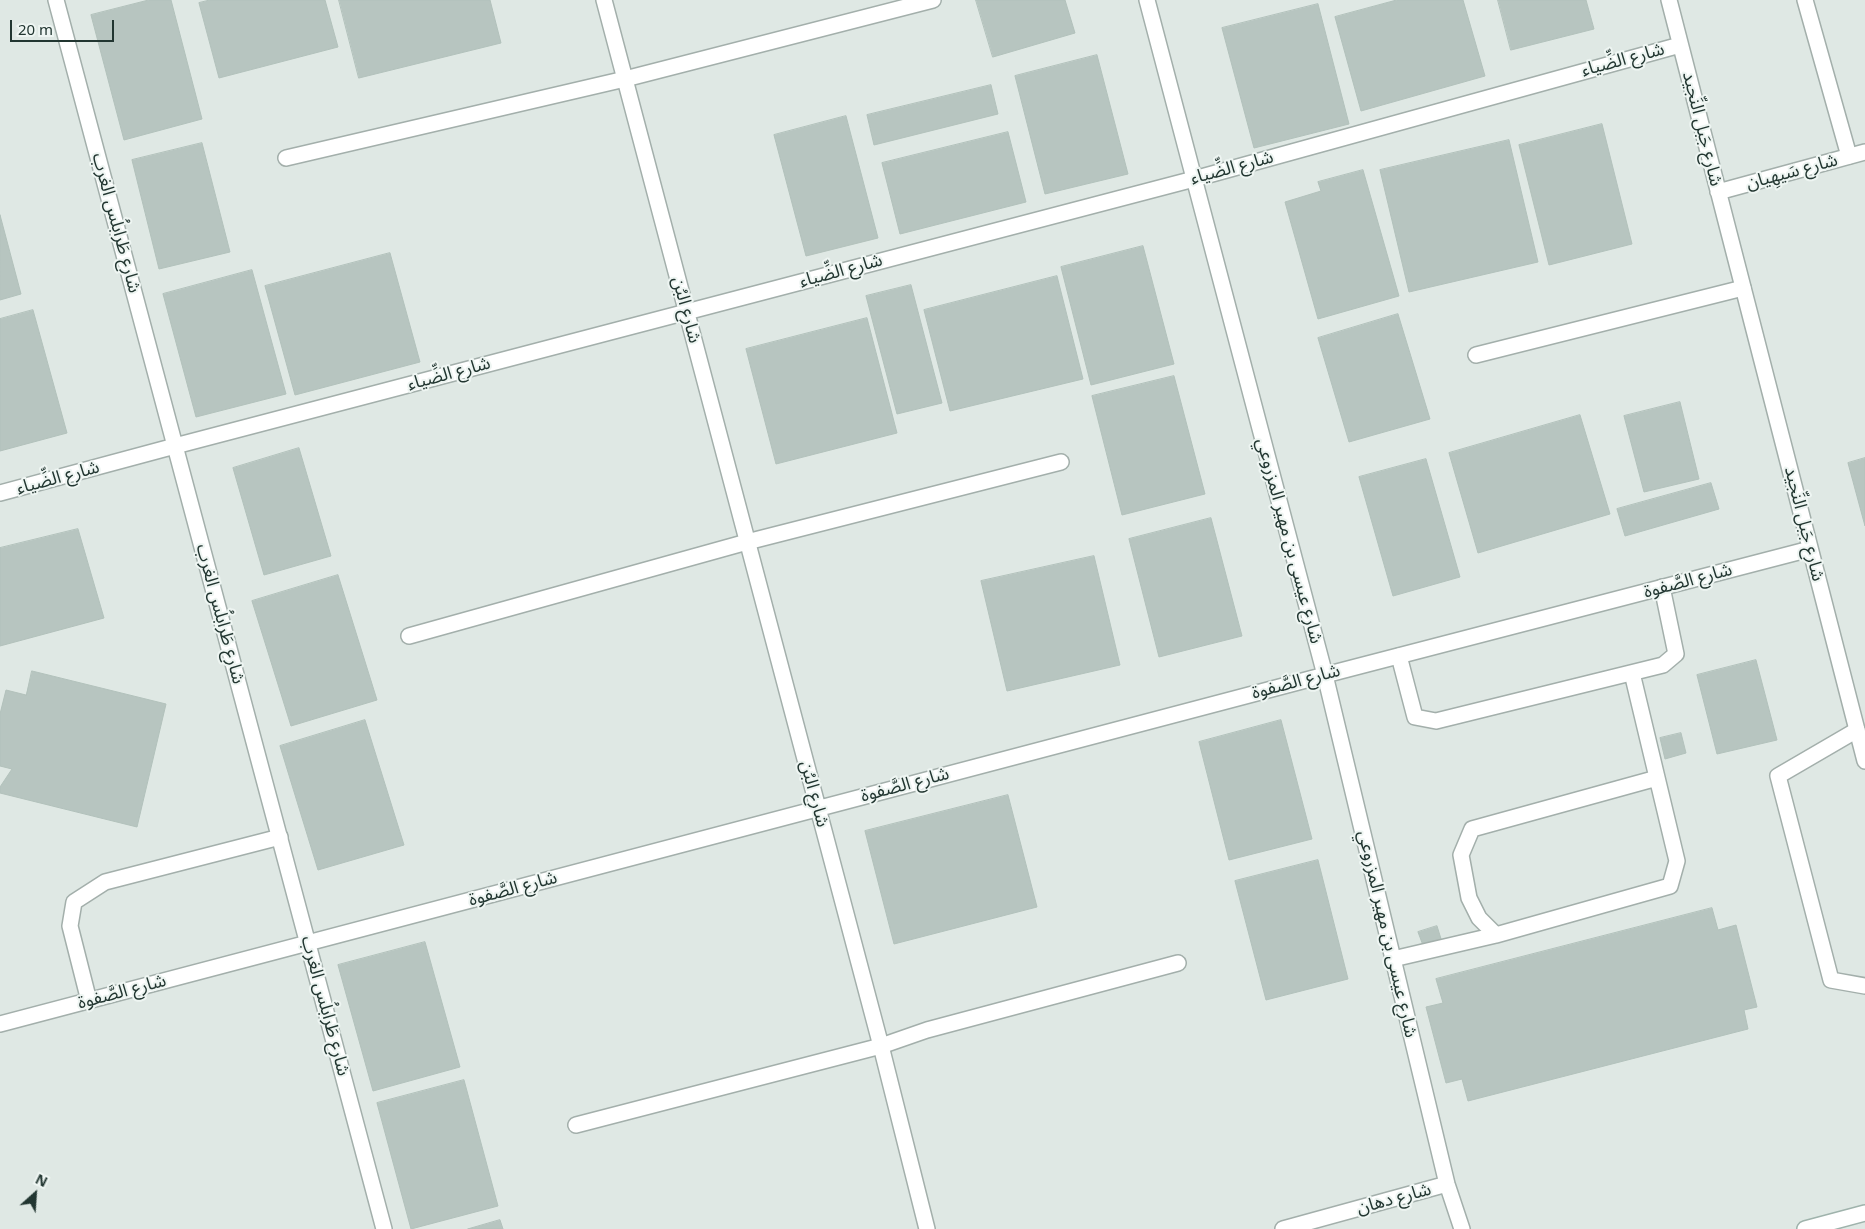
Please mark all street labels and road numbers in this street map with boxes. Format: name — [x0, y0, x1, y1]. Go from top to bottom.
street label: شارع الضِّياء — [1579, 39, 1667, 81]
street label: شارع جَبل النِّجيد — [1677, 70, 1727, 188]
street label: شارع الضِّياء — [1188, 147, 1276, 189]
street label: شارع سَيهِيان — [1744, 149, 1840, 195]
street label: شارع طَرابلُس الغرب — [87, 151, 145, 295]
street label: شارع الضِّياء — [797, 250, 885, 292]
street label: شارع البُن — [667, 274, 705, 346]
street label: شارع الضِّياء — [405, 353, 493, 395]
street label: شارع عيسى بن مهير المزروعي — [1251, 436, 1327, 646]
street label: شارع الضِّياء — [14, 457, 102, 499]
street label: شارع جَبل النِّجيد — [1779, 465, 1829, 583]
street label: شارع طَرابلُس الغرب — [191, 542, 249, 686]
street label: شارع الصَّفوة — [1641, 559, 1735, 603]
street label: شارع الصَّفوة — [1249, 660, 1343, 704]
street label: شارع البُن — [795, 758, 833, 830]
street label: شارع الصَّفوة — [858, 763, 952, 807]
street label: شارع عيسى بن مهير المزروعي — [1353, 828, 1421, 1040]
street label: شارع الصَّفوة — [466, 867, 560, 911]
street label: شارع طَرابلُس الغرب — [296, 934, 354, 1078]
street label: شارع الصَّفوة — [75, 970, 169, 1014]
street label: شارع دهان — [1354, 1179, 1434, 1219]

